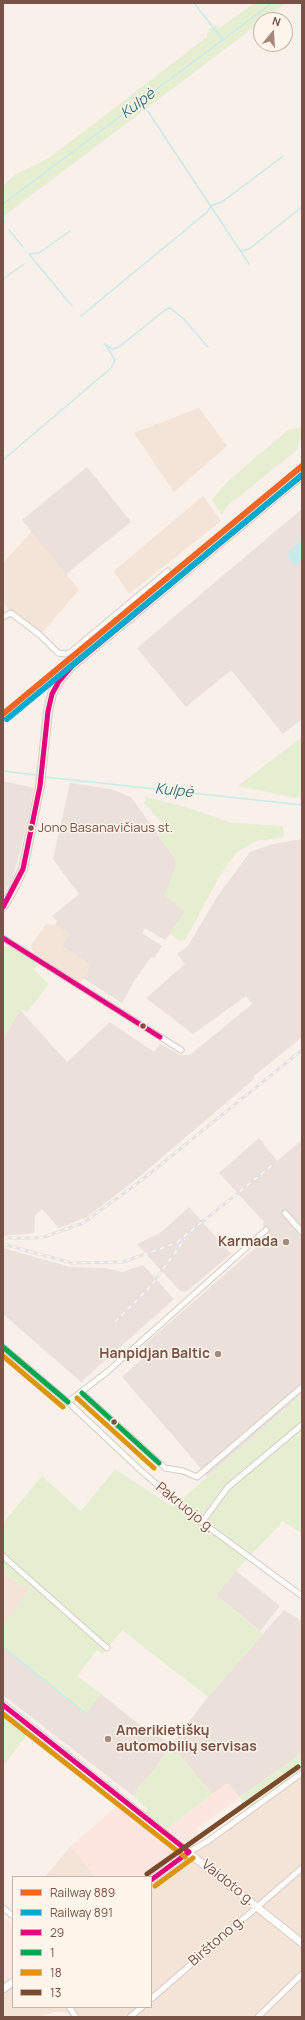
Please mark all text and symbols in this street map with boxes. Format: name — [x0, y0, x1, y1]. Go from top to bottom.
north arrow — [253, 12, 293, 52]
text: N — [270, 13, 283, 29]
water label: Kulpė — [117, 85, 159, 123]
water label: Kulpė — [154, 780, 194, 802]
place label: Jono Basanavičiaus st. — [38, 820, 173, 836]
marker: Jono Basanavičiaus st. — [26, 823, 36, 833]
unlabelled marker — [138, 1021, 148, 1031]
place label: Karmada — [218, 1234, 278, 1250]
marker: Karmada — [281, 1237, 291, 1247]
place label: Hanpidjan Baltic — [99, 1346, 210, 1362]
marker: Hanpidjan Baltic — [213, 1349, 223, 1359]
unlabelled marker — [109, 1417, 119, 1427]
street label: Pakruojo g. — [152, 1479, 218, 1537]
place label: Amerikietiškų automobilių servisas — [116, 1723, 257, 1756]
marker: Amerikietiškų automobilių servisas — [103, 1734, 113, 1744]
street label: Vaidoto g. — [198, 1856, 258, 1910]
legend — [12, 1876, 152, 2008]
text: Railway 889 — [50, 1884, 115, 1901]
text: Railway 891 — [50, 1904, 113, 1921]
street label: Birštono g. — [186, 1912, 248, 1970]
text: 29 — [50, 1924, 64, 1941]
text: 1 — [50, 1944, 55, 1961]
text: 18 — [50, 1964, 62, 1981]
text: 13 — [50, 1984, 61, 2001]

